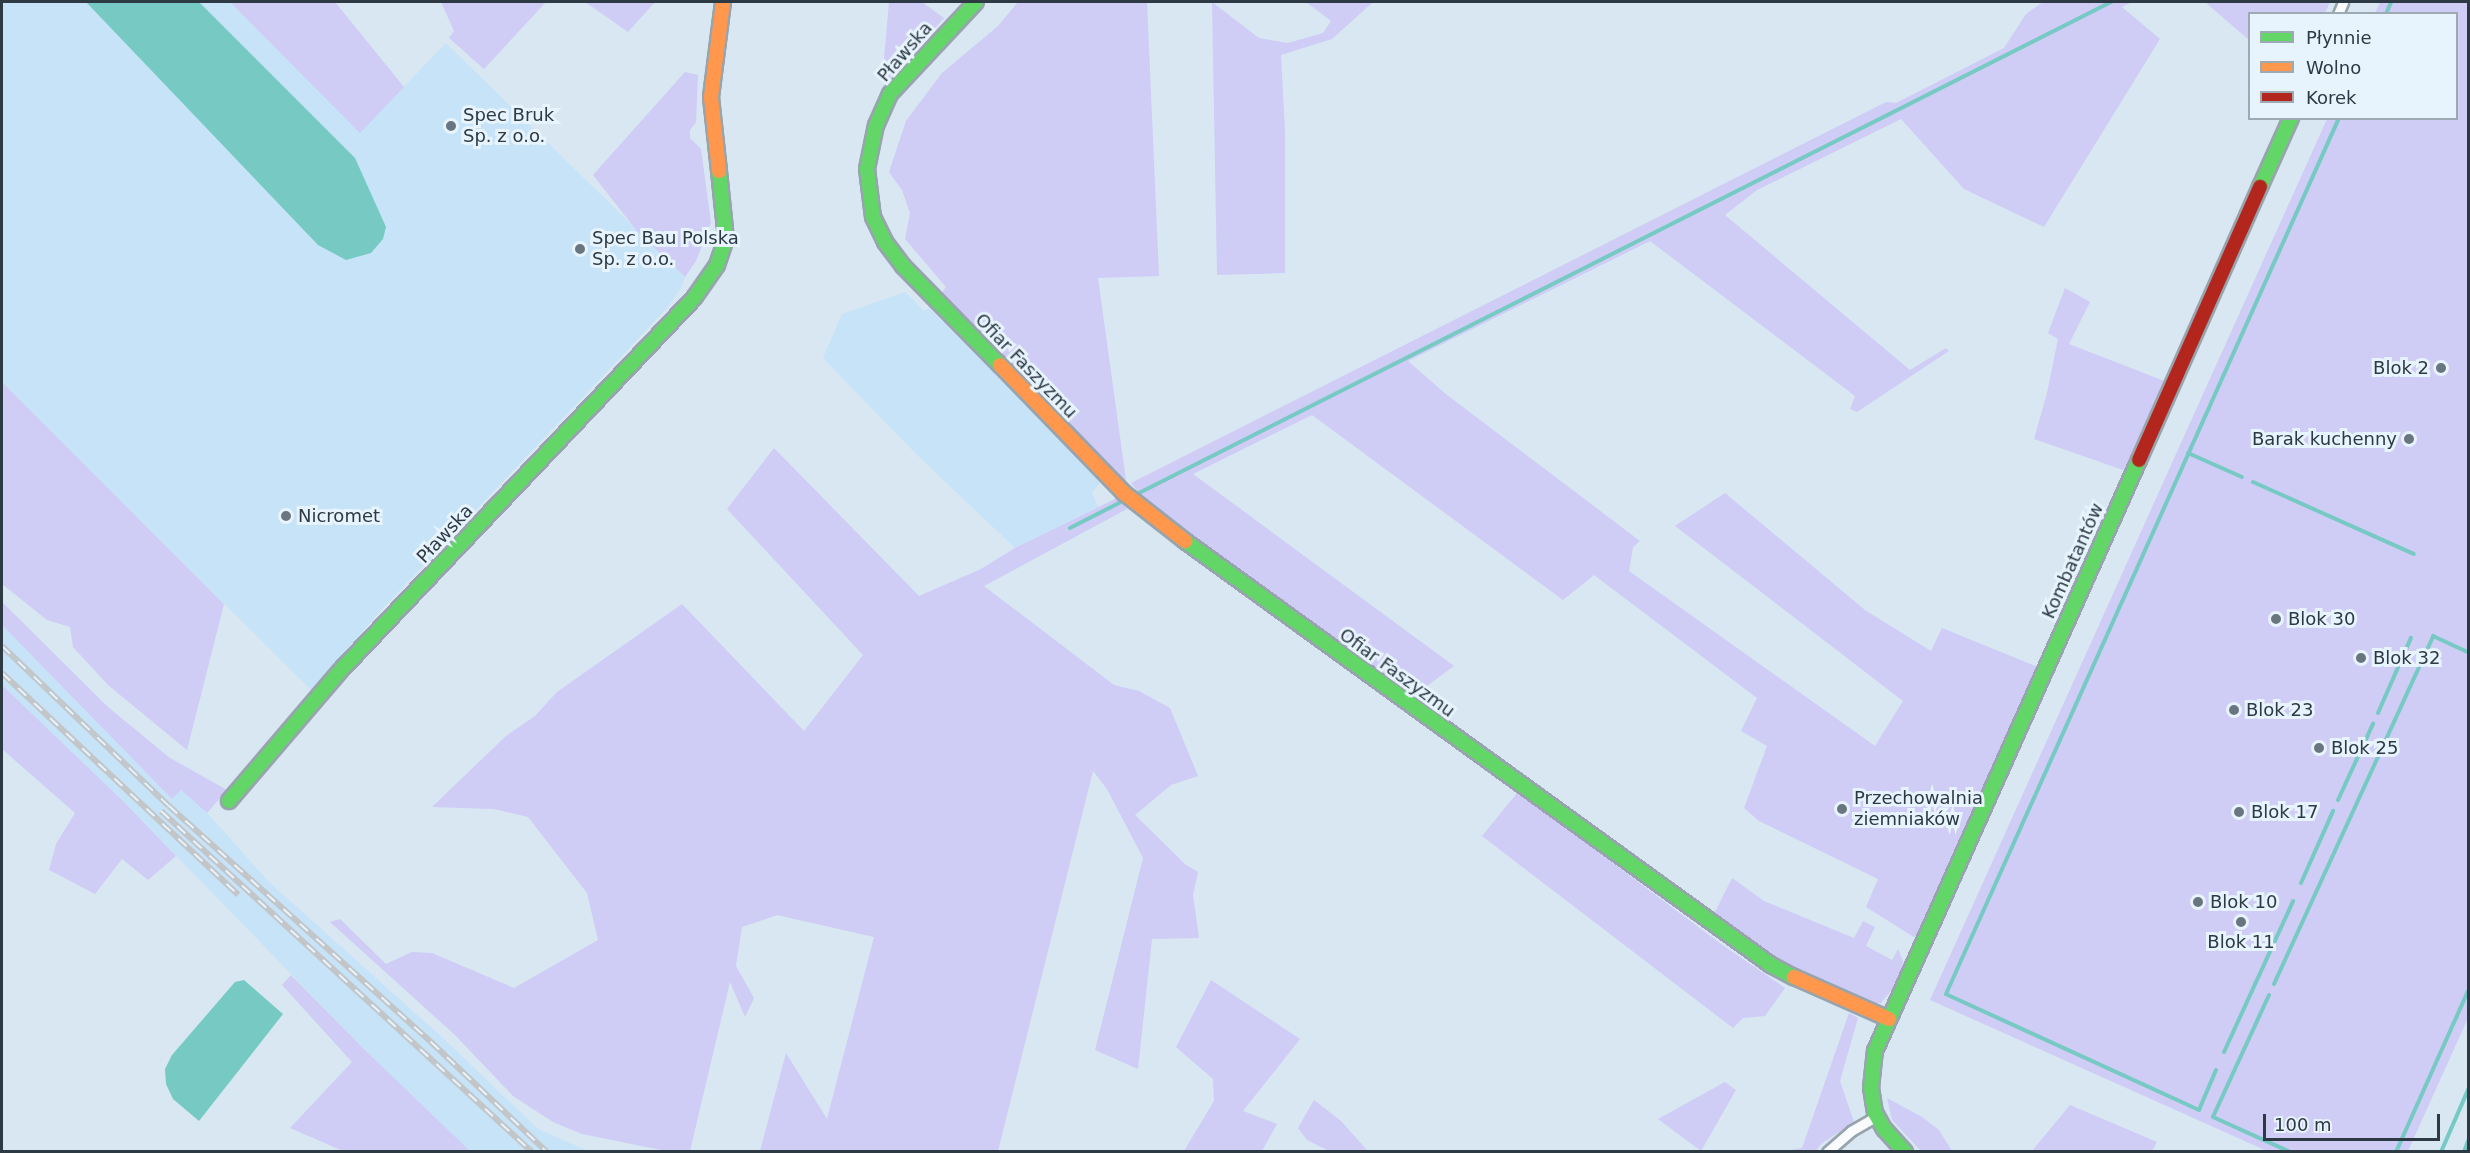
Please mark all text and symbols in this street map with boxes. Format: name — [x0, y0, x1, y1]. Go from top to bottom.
legend — [2248, 12, 2458, 120]
street label: Pławska — [873, 18, 937, 86]
text: Płynnie — [2306, 27, 2372, 48]
text: Wolno — [2306, 57, 2361, 78]
text: Korek — [2306, 87, 2356, 108]
place label: Spec Bruk Sp. z o.o. — [463, 105, 554, 148]
marker: Spec Bruk Sp. z o.o. — [444, 119, 458, 133]
place label: Spec Bau Polska Sp. z o.o. — [592, 228, 739, 270]
marker: Spec Bau Polska Sp. z o.o. — [573, 242, 587, 256]
street label: Ofiar Faszyzmu — [971, 309, 1081, 423]
place label: Blok 2 — [2373, 357, 2429, 379]
marker: Blok 2 — [2434, 361, 2448, 375]
place label: Barak kuchenny — [2252, 428, 2397, 450]
marker: Barak kuchenny — [2402, 432, 2416, 446]
street label: Pławska — [412, 500, 478, 568]
street label: Kombatantów — [2038, 500, 2108, 622]
place label: Nicromet — [298, 505, 380, 527]
marker: Nicromet — [279, 509, 293, 523]
place label: Blok 30 — [2288, 608, 2355, 630]
marker: Blok 30 — [2269, 612, 2283, 626]
street label: Ofiar Faszyzmu — [1335, 624, 1459, 722]
place label: Blok 32 — [2373, 647, 2440, 669]
marker: Blok 32 — [2354, 651, 2368, 665]
place label: Blok 23 — [2246, 699, 2313, 721]
marker: Blok 23 — [2227, 703, 2241, 717]
place label: Blok 25 — [2331, 737, 2398, 759]
marker: Blok 25 — [2312, 741, 2326, 755]
place label: Przechowalnia ziemniaków — [1854, 788, 1983, 830]
place label: Blok 17 — [2251, 801, 2318, 823]
marker: Przechowalnia ziemniaków — [1835, 802, 1849, 816]
marker: Blok 17 — [2232, 805, 2246, 819]
place label: Blok 10 — [2210, 891, 2277, 913]
marker: Blok 10 — [2191, 895, 2205, 909]
marker: Blok 11 — [2234, 915, 2248, 929]
place label: Blok 11 — [2207, 931, 2275, 953]
scale bar — [2266, 1102, 2443, 1140]
text: 100 m — [2274, 1114, 2332, 1135]

